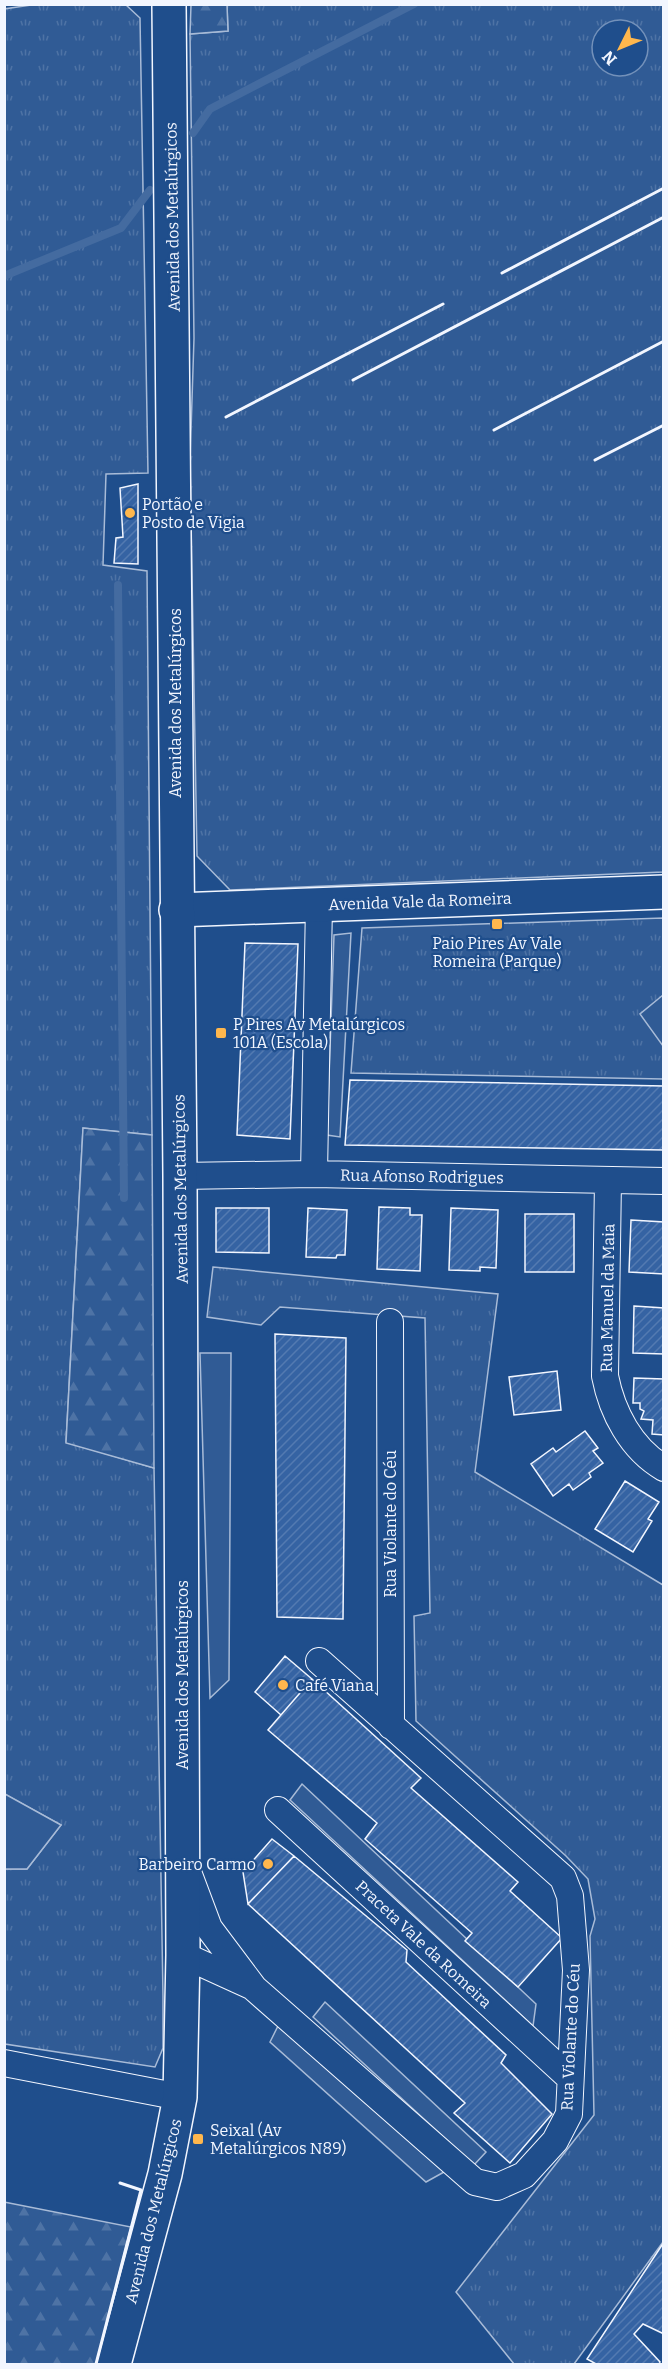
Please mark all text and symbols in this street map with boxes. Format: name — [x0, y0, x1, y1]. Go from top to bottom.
north arrow — [590, 18, 650, 78]
text: N — [598, 47, 621, 69]
street label: Avenida dos Metalúrgicos — [161, 122, 184, 312]
place label: Portão e Posto de Vigia — [142, 495, 245, 532]
marker: Portão e Posto de Vigia — [123, 506, 137, 520]
street label: Avenida dos Metalúrgicos — [166, 608, 185, 798]
street label: Avenida Vale da Romeira — [328, 889, 512, 914]
marker: Paio Pires Av Vale Romeira (Parque) — [490, 917, 504, 931]
place label: Paio Pires Av Vale Romeira (Parque) — [432, 934, 562, 971]
place label: P Pires Av Metalúrgicos 101A (Escola) — [233, 1015, 405, 1052]
marker: P Pires Av Metalúrgicos 101A (Escola) — [214, 1026, 228, 1040]
street label: Avenida dos Metalúrgicos — [169, 1094, 192, 1284]
street label: Rua Afonso Rodrigues — [340, 1166, 504, 1187]
street label: Rua Manuel da Maia — [597, 1223, 618, 1373]
street label: Rua Violante do Céu — [381, 1450, 400, 1598]
street label: Avenida dos Metalúrgicos — [173, 1580, 192, 1770]
place label: Café Viana — [295, 1676, 374, 1695]
marker: Café Viana — [276, 1678, 290, 1692]
place label: Barbeiro Carmo — [139, 1855, 256, 1874]
marker: Barbeiro Carmo — [261, 1857, 275, 1871]
street label: Praceta Vale da Romeira — [352, 1876, 496, 2012]
street label: Rua Violante do Céu — [557, 1963, 584, 2111]
street label: Avenida dos Metalúrgicos — [121, 2117, 186, 2305]
place label: Seixal (Av Metalúrgicos N89) — [210, 2121, 347, 2158]
marker: Seixal (Av Metalúrgicos N89) — [191, 2132, 205, 2146]

